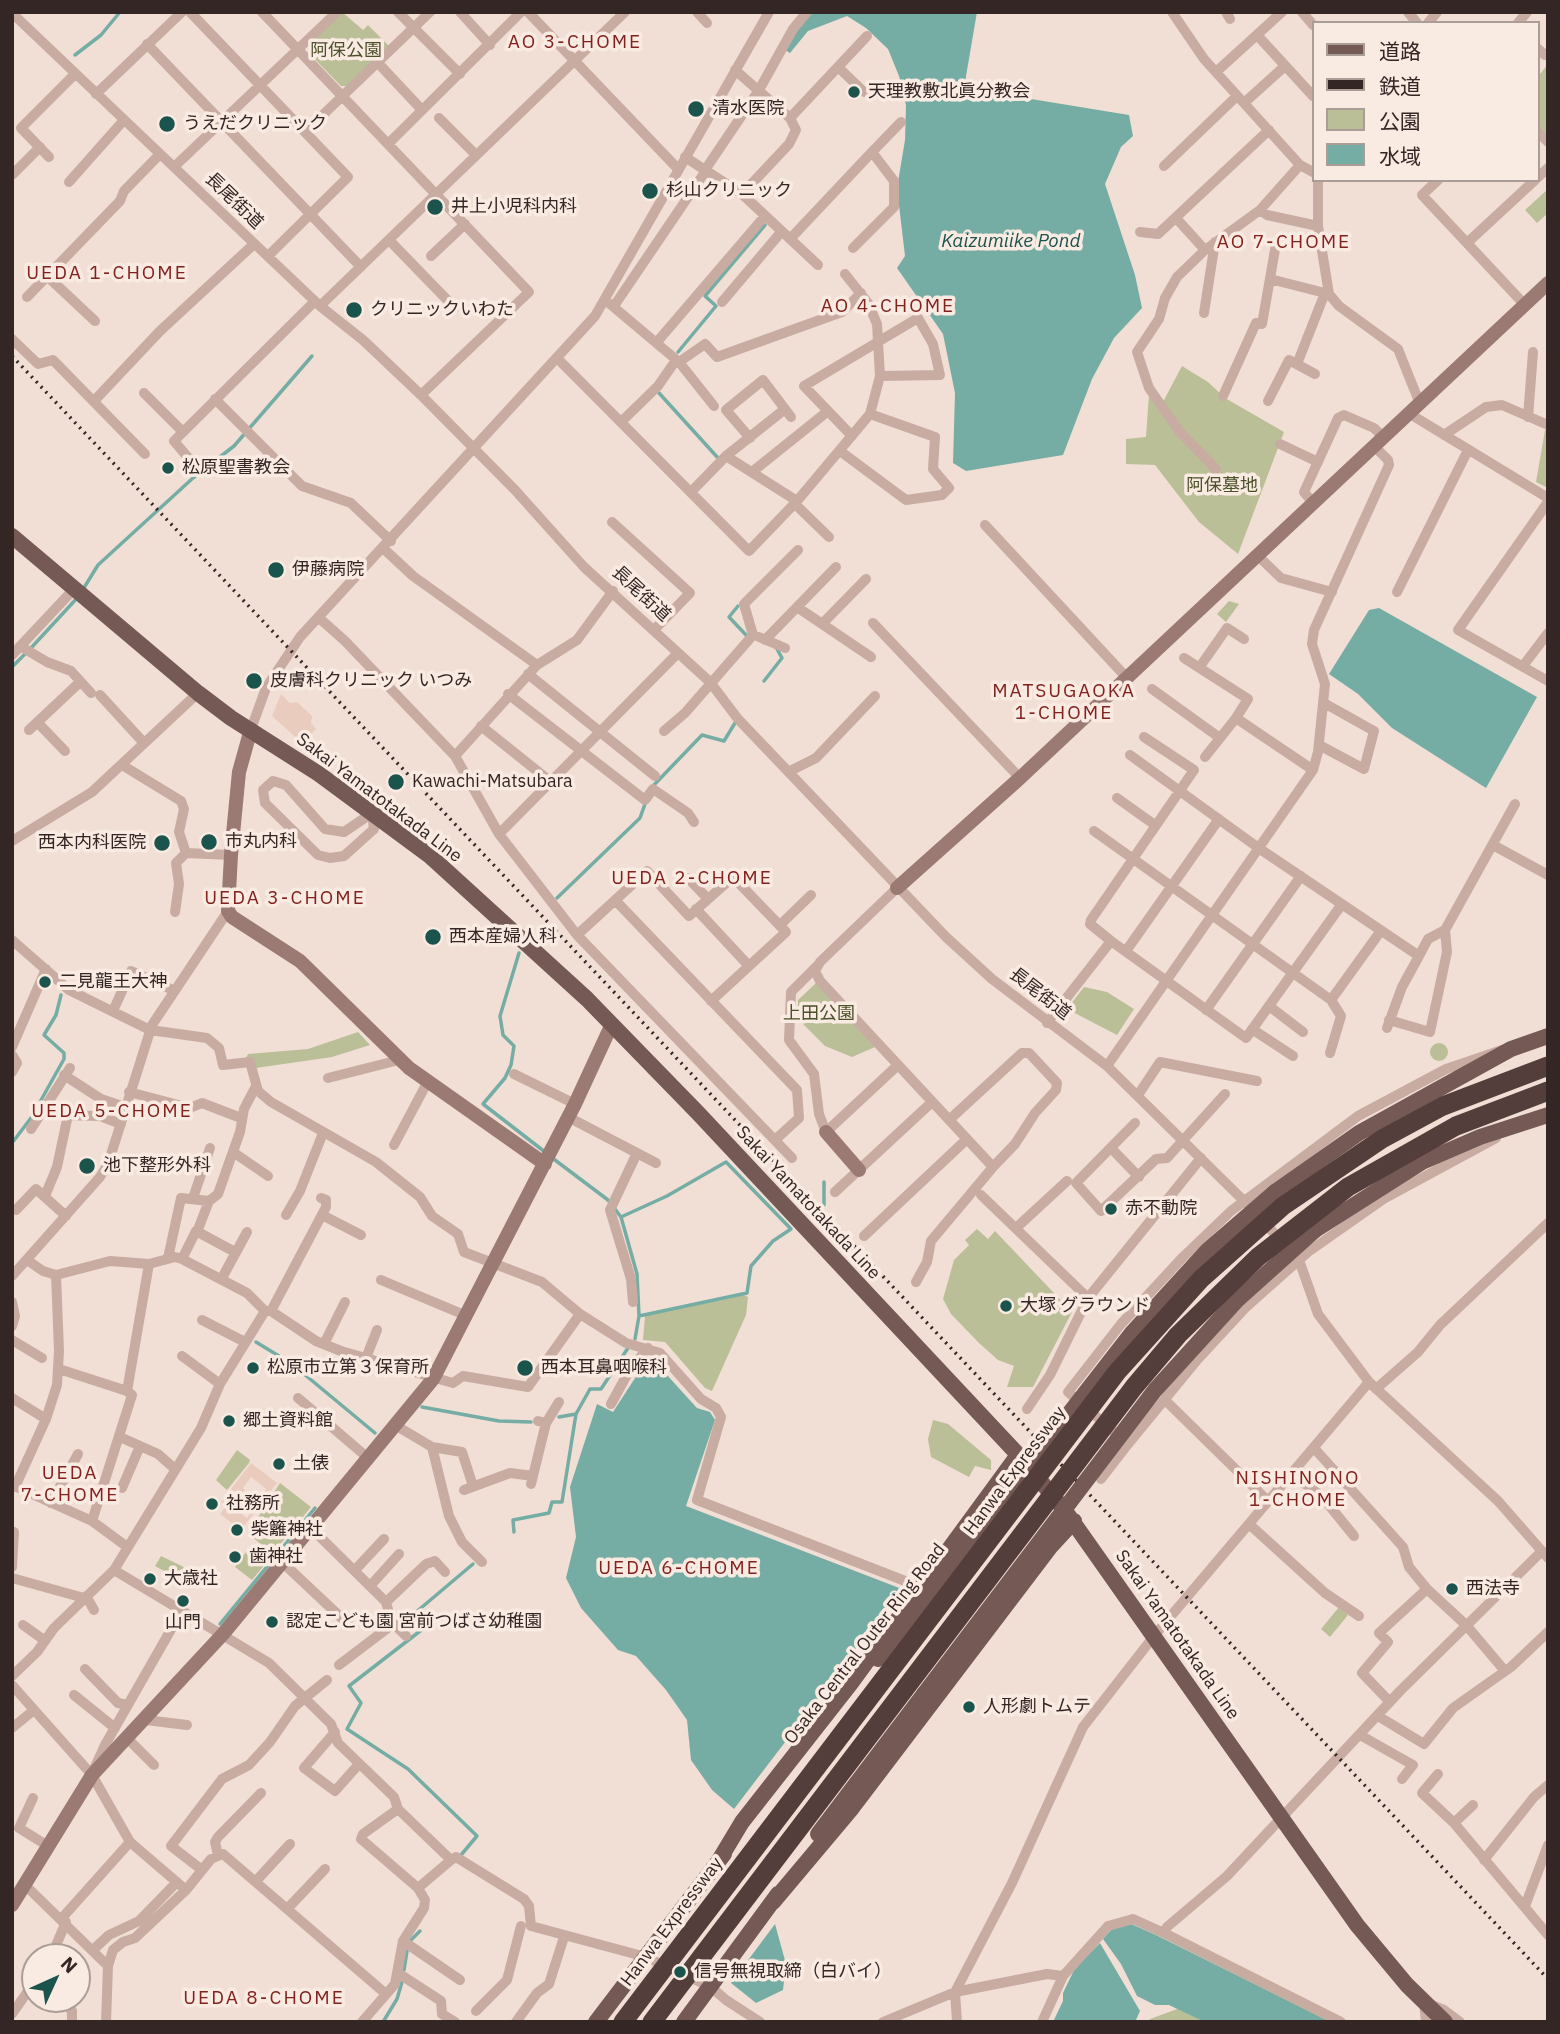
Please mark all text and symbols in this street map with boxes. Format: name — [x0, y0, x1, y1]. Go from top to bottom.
legend — [1312, 21, 1539, 182]
district label: AO 3-CHOME — [509, 32, 641, 54]
text: 道路 — [1379, 37, 1421, 65]
park label: 阿保公園 — [310, 40, 382, 62]
text: 鉄道 — [1379, 72, 1421, 100]
place label: 天理教敷北眞分教会 — [868, 81, 1030, 103]
marker: 天理教敷北眞分教会 — [846, 84, 862, 100]
place label: 清水医院 — [712, 98, 784, 120]
marker: 清水医院 — [686, 99, 706, 119]
text: 公園 — [1379, 107, 1421, 135]
place label: うえだクリニック — [183, 113, 327, 135]
marker: うえだクリニック — [157, 114, 177, 134]
text: 水域 — [1379, 142, 1421, 170]
street label: 長尾街道 — [201, 168, 267, 234]
place label: 杉山クリニック — [666, 180, 792, 202]
marker: 杉山クリニック — [640, 181, 660, 201]
place label: 井上小児科内科 — [451, 196, 577, 218]
marker: 井上小児科内科 — [425, 197, 445, 217]
water label: Kaizumiike Pond — [941, 231, 1081, 253]
district label: AO 7-CHOME — [1218, 232, 1350, 254]
district label: UEDA 1-CHOME — [28, 263, 186, 285]
district label: AO 4-CHOME — [822, 296, 954, 318]
place label: クリニックいわた — [370, 299, 514, 321]
marker: クリニックいわた — [344, 300, 364, 320]
place label: 松原聖書教会 — [182, 457, 290, 479]
marker: 松原聖書教会 — [160, 460, 176, 476]
park label: 阿保墓地 — [1186, 475, 1258, 497]
place label: 伊藤病院 — [292, 559, 364, 581]
marker: 伊藤病院 — [266, 560, 286, 580]
street label: 長尾街道 — [607, 562, 675, 626]
place label: 皮膚科クリニック いつみ — [270, 670, 472, 692]
marker: 皮膚科クリニック いつみ — [244, 671, 264, 691]
district label: MATSUGAOKA 1-CHOME — [993, 681, 1135, 725]
street label: Sakai Yamatotakada Line — [292, 729, 466, 867]
place label: Kawachi-Matsubara — [412, 771, 573, 793]
marker: Kawachi-Matsubara — [386, 772, 406, 792]
place label: 市丸内科 — [225, 831, 297, 853]
place label: 西本内科医院 — [38, 832, 146, 854]
marker: 市丸内科 — [199, 832, 219, 852]
marker: 西本内科医院 — [152, 833, 172, 853]
district label: UEDA 2-CHOME — [613, 868, 771, 890]
district label: UEDA 3-CHOME — [206, 888, 364, 910]
place label: 西本産婦人科 — [449, 926, 557, 948]
marker: 西本産婦人科 — [423, 927, 443, 947]
street label: 長尾街道 — [1005, 963, 1075, 1025]
place label: 二見龍王大神 — [59, 971, 167, 993]
marker: 二見龍王大神 — [37, 974, 53, 990]
park label: 上田公園 — [783, 1003, 855, 1025]
district label: UEDA 5-CHOME — [33, 1101, 191, 1123]
street label: Sakai Yamatotakada Line — [731, 1122, 885, 1284]
place label: 池下整形外科 — [103, 1155, 211, 1177]
marker: 池下整形外科 — [77, 1156, 97, 1176]
place label: 赤不動院 — [1125, 1198, 1197, 1220]
marker: 赤不動院 — [1103, 1201, 1119, 1217]
place label: 大塚 グラウンド — [1020, 1295, 1150, 1317]
marker: 大塚 グラウンド — [998, 1298, 1014, 1314]
place label: 松原市立第３保育所 — [267, 1357, 429, 1379]
place label: 西本耳鼻咽喉科 — [541, 1357, 667, 1379]
marker: 西本耳鼻咽喉科 — [515, 1358, 535, 1378]
marker: 松原市立第３保育所 — [245, 1360, 261, 1376]
street label: Hanwa Expressway — [959, 1402, 1071, 1540]
place label: 郷土資料館 — [243, 1410, 333, 1432]
marker: 郷土資料館 — [221, 1413, 237, 1429]
place label: 土俵 — [293, 1453, 329, 1475]
marker: 土俵 — [271, 1456, 287, 1472]
district label: UEDA 7-CHOME — [22, 1463, 118, 1507]
district label: NISHINONO 1-CHOME — [1237, 1468, 1359, 1512]
place label: 社務所 — [226, 1493, 280, 1515]
marker: 社務所 — [204, 1496, 220, 1512]
place label: 柴籬神社 — [251, 1519, 323, 1541]
marker: 柴籬神社 — [229, 1522, 245, 1538]
street label: Osaka Central Outer Ring Road — [780, 1539, 950, 1749]
place label: 歯神社 — [249, 1546, 303, 1568]
street label: Sakai Yamatotakada Line — [1110, 1546, 1244, 1724]
marker: 歯神社 — [227, 1549, 243, 1565]
district label: UEDA 6-CHOME — [600, 1558, 758, 1580]
place label: 大歳社 — [164, 1568, 218, 1590]
marker: 大歳社 — [142, 1571, 158, 1587]
place label: 西法寺 — [1466, 1578, 1520, 1600]
marker: 西法寺 — [1444, 1581, 1460, 1597]
marker: 山門 — [175, 1593, 191, 1609]
place label: 認定こども園 宮前つばさ幼稚園 — [286, 1611, 542, 1633]
place label: 山門 — [165, 1612, 201, 1634]
marker: 認定こども園 宮前つばさ幼稚園 — [264, 1614, 280, 1630]
place label: 人形劇トムテ — [983, 1696, 1091, 1718]
marker: 人形劇トムテ — [961, 1699, 977, 1715]
street label: Hanwa Expressway — [616, 1853, 728, 1991]
north arrow — [21, 1943, 91, 2013]
text: N — [56, 1951, 83, 1978]
place label: 信号無視取締（白バイ） — [694, 1961, 892, 1983]
marker: 信号無視取締（白バイ） — [672, 1964, 688, 1980]
district label: UEDA 8-CHOME — [185, 1988, 343, 2010]

